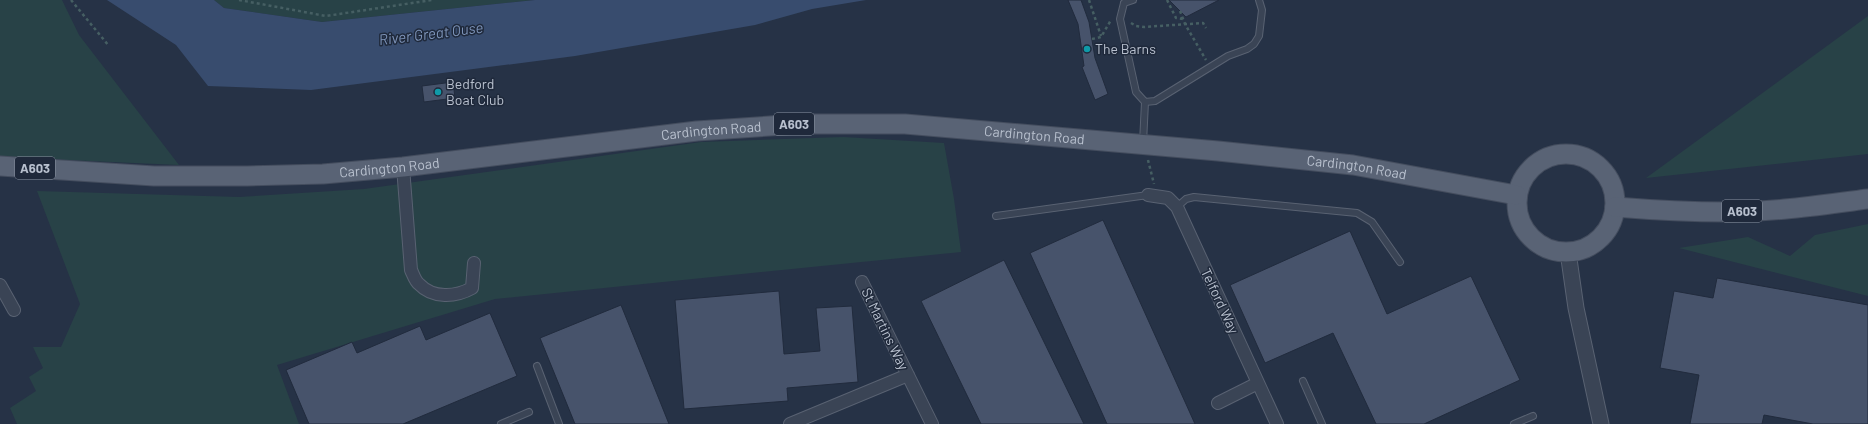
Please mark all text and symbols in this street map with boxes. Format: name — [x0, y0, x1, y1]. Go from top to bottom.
water label: River Great Ouse — [378, 18, 484, 48]
place label: The Barns — [1095, 40, 1156, 57]
marker: The Barns — [1082, 44, 1092, 54]
place label: Bedford Boat Club — [446, 75, 504, 108]
marker: Bedford Boat Club — [433, 87, 443, 97]
road number: A603 — [774, 113, 814, 135]
street label: Cardington Road — [660, 118, 762, 143]
street label: Cardington Road — [984, 122, 1085, 147]
street label: Cardington Road — [1306, 151, 1408, 183]
street label: Cardington Road — [338, 154, 440, 181]
road number: A603 — [15, 157, 55, 179]
road number: A603 — [1722, 200, 1762, 222]
street label: Telford Way — [1198, 265, 1243, 337]
street label: St Martins Way — [858, 285, 913, 373]

